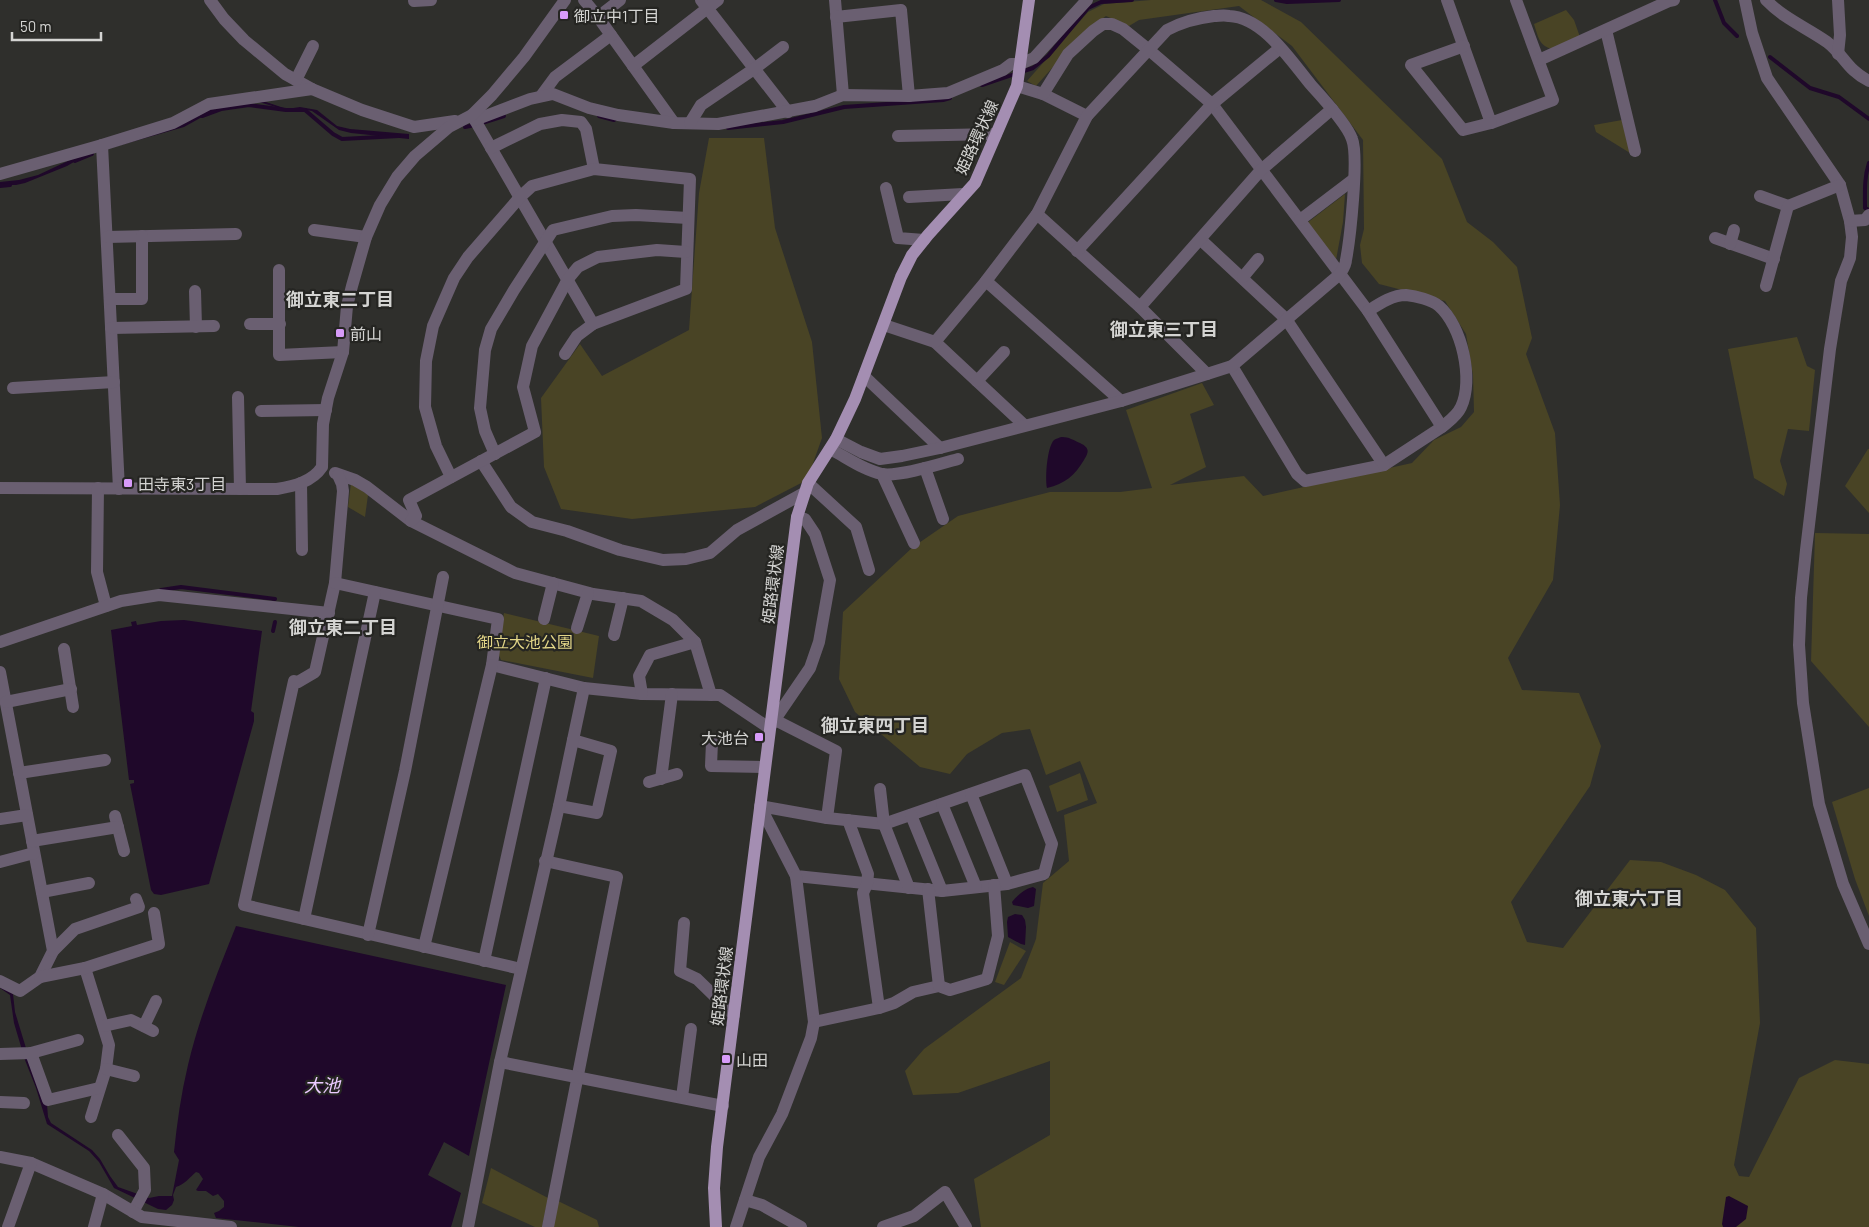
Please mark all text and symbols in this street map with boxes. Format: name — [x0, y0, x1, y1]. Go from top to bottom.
place label: 御立中1丁目 — [574, 6, 660, 25]
marker: 御立中1丁目 — [558, 9, 570, 21]
scale bar — [12, 10, 101, 42]
text: 50 m — [20, 17, 52, 35]
street label: 姫路環状線 — [950, 97, 1002, 177]
district label: 御立東二丁目 — [285, 288, 394, 310]
district label: 御立東三丁目 — [1109, 318, 1218, 340]
place label: 前山 — [350, 324, 382, 343]
marker: 前山 — [334, 327, 346, 339]
place label: 田寺東3丁目 — [138, 474, 226, 493]
marker: 田寺東3丁目 — [122, 477, 134, 489]
street label: 姫路環状線 — [758, 543, 786, 625]
district label: 御立東二丁目 — [288, 616, 397, 638]
park label: 御立大池公園 — [477, 632, 573, 651]
district label: 御立東四丁目 — [820, 714, 929, 736]
place label: 大池台 — [701, 728, 749, 747]
marker: 大池台 — [753, 731, 765, 743]
district label: 御立東六丁目 — [1574, 887, 1683, 909]
street label: 姫路環状線 — [707, 945, 735, 1027]
place label: 山田 — [736, 1050, 768, 1069]
marker: 山田 — [720, 1053, 732, 1065]
water label: 大池 — [304, 1074, 342, 1096]

